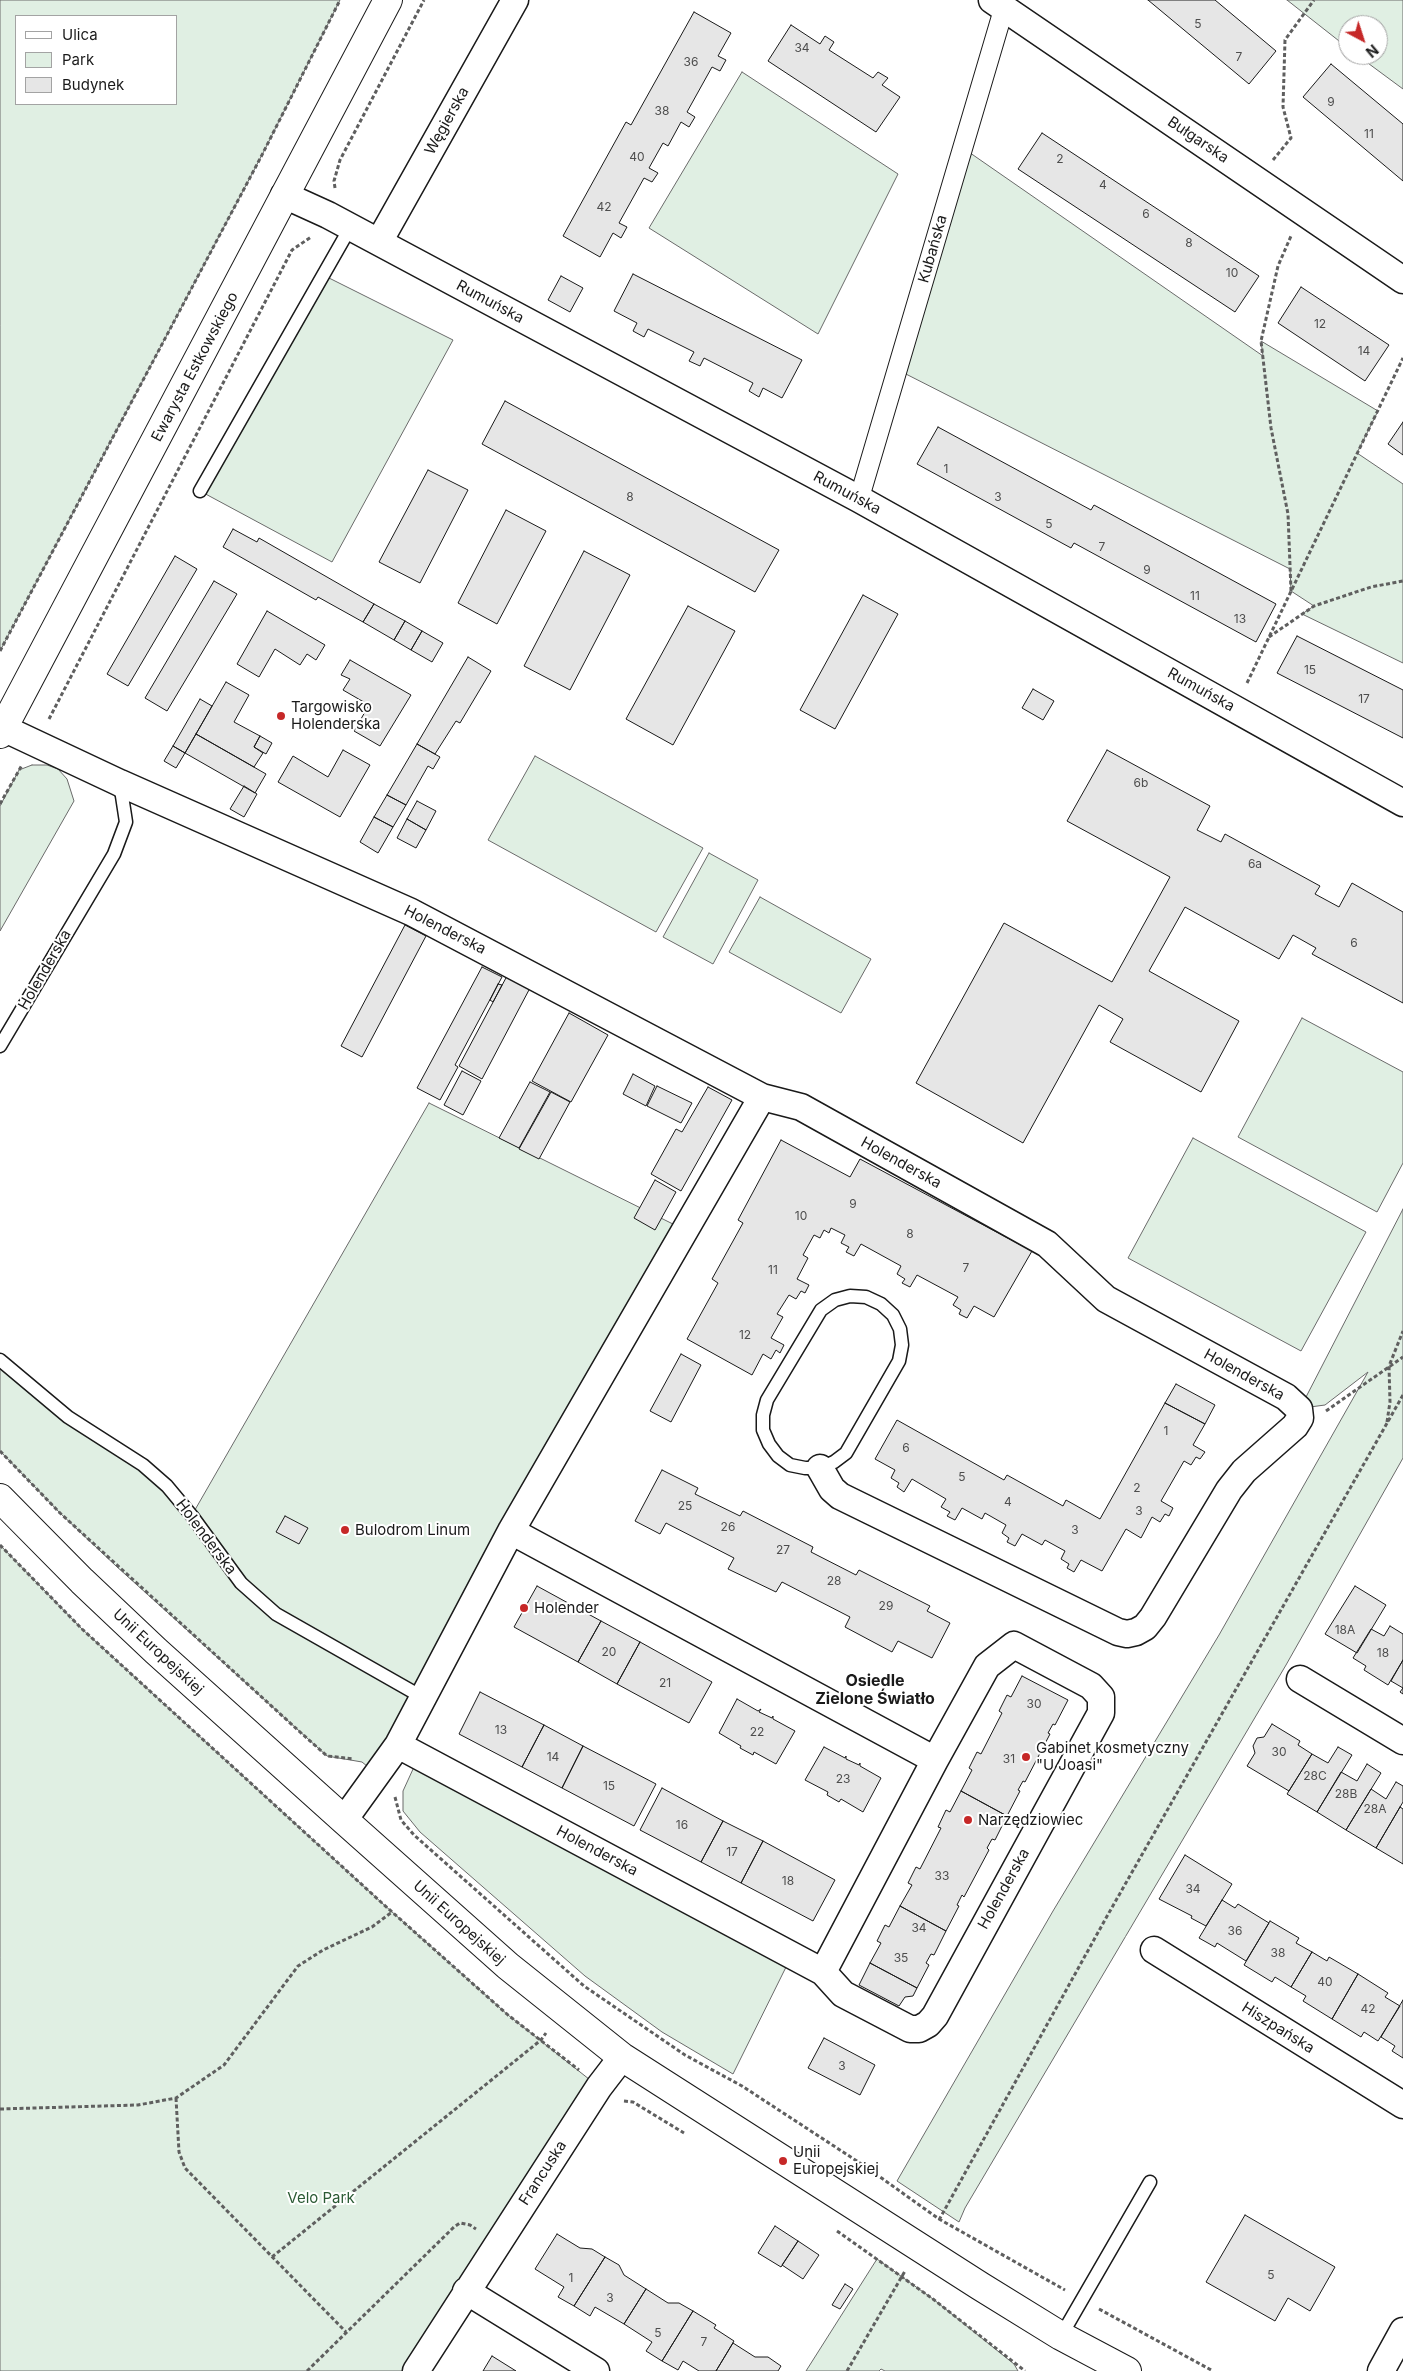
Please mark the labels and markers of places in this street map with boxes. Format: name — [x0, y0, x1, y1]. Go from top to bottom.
place label: Targowisko Holenderska — [291, 698, 381, 733]
marker: Targowisko Holenderska — [275, 710, 287, 722]
place label: Bulodrom Linum — [355, 1521, 470, 1539]
marker: Bulodrom Linum — [339, 1524, 351, 1536]
place label: Holender — [534, 1599, 599, 1617]
marker: Holender — [518, 1602, 530, 1614]
place label: Gabinet kosmetyczny "U Joasi" — [1036, 1739, 1189, 1774]
marker: Gabinet kosmetyczny "U Joasi" — [1020, 1751, 1032, 1763]
place label: Narzędziowiec — [978, 1811, 1083, 1829]
marker: Narzędziowiec — [962, 1814, 974, 1826]
place label: Unii Europejskiej — [793, 2143, 879, 2178]
marker: Unii Europejskiej — [777, 2155, 789, 2167]

